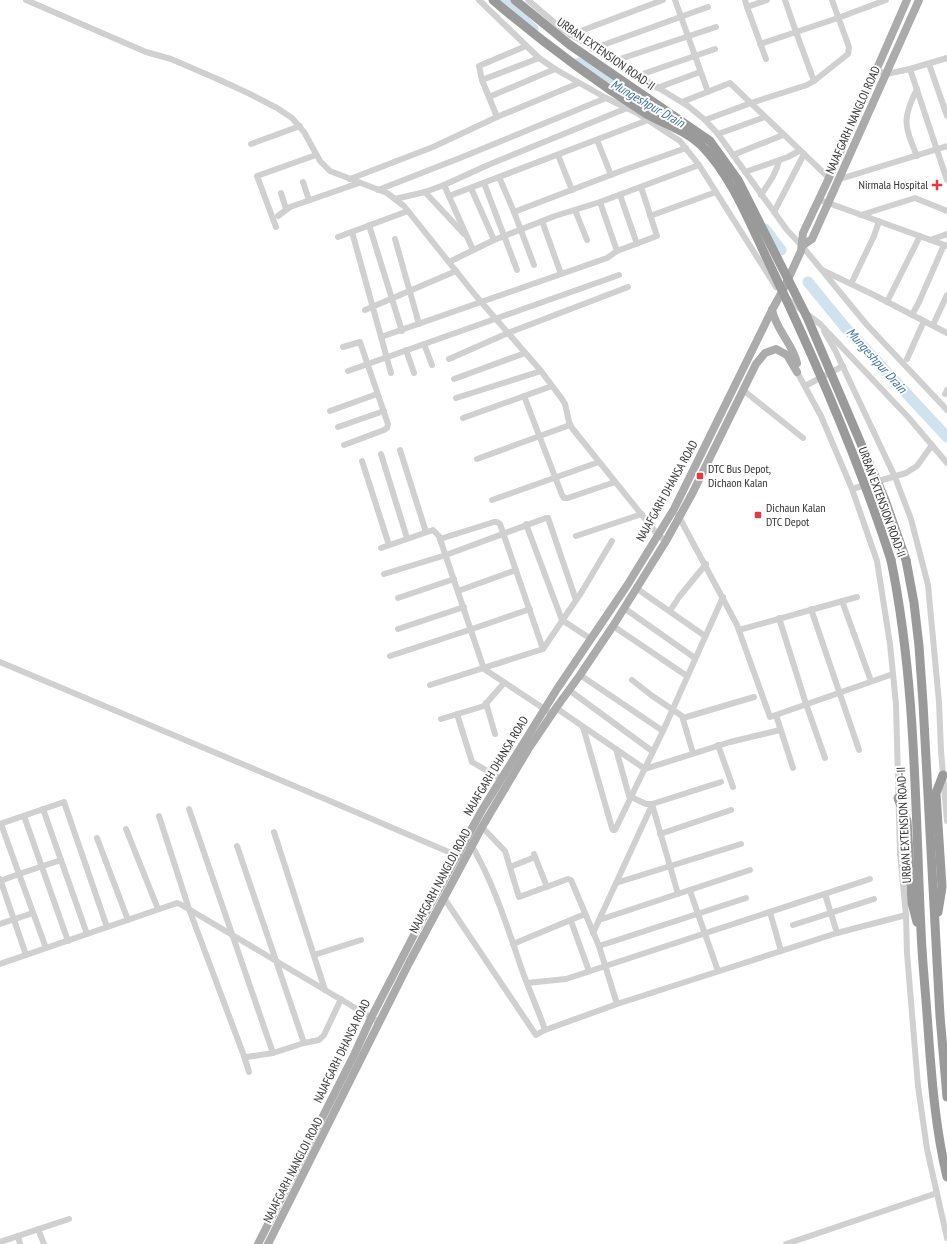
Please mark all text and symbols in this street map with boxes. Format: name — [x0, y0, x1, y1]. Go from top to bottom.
street label: URBAN EXTENSION ROAD-II — [554, 14, 658, 93]
street label: NAJAFGARH NANGLOI ROAD — [822, 64, 883, 176]
water label: Mungeshpur Drain — [608, 75, 689, 132]
place label: Nirmala Hospital — [859, 177, 928, 192]
marker: Nirmala Hospital — [931, 179, 943, 191]
water label: Mungeshpur Drain — [843, 324, 911, 398]
street label: NAJAFGARH DHANSA ROAD — [632, 437, 701, 544]
street label: URBAN EXTENSION ROAD-II — [856, 445, 909, 559]
place label: DTC Bus Depot, Dichaon Kalan — [708, 461, 771, 490]
marker: DTC Bus Depot, Dichaon Kalan — [695, 471, 705, 481]
place label: Dichaun Kalan DTC Depot — [766, 500, 826, 529]
marker: Dichaun Kalan DTC Depot — [753, 510, 763, 520]
street label: NAJAFGARH DHANSA ROAD — [460, 713, 531, 818]
street label: URBAN EXTENSION ROAD-II — [893, 766, 914, 884]
street label: NAJAFGARH NANGLOI ROAD — [406, 826, 474, 936]
street label: NAJAFGARH DHANSA ROAD — [310, 996, 373, 1105]
street label: NAJAFGARH NANGLOI ROAD — [259, 1114, 326, 1225]

